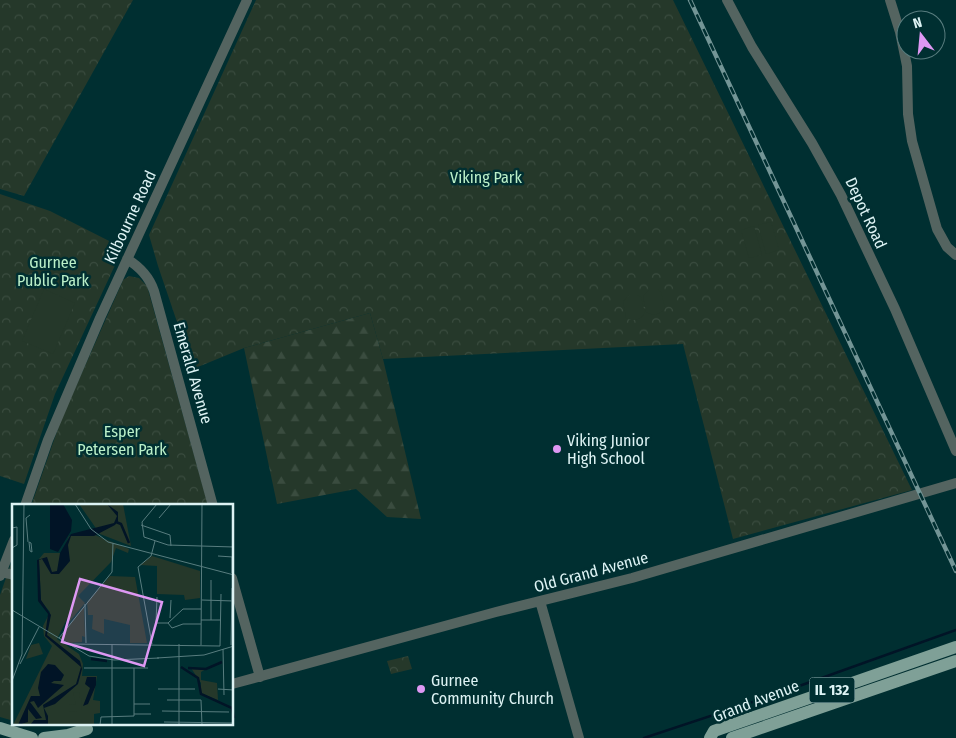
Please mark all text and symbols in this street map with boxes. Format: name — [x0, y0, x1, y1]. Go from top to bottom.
north arrow — [896, 10, 946, 60]
text: N — [911, 14, 924, 32]
street label: Kilbourne Road — [100, 167, 160, 267]
park label: Viking Park — [450, 168, 522, 187]
street label: Depot Road — [841, 174, 891, 252]
park label: Gurnee Public Park — [17, 253, 90, 290]
street label: Emerald Avenue — [169, 320, 217, 426]
park label: Esper Petersen Park — [77, 422, 167, 459]
place label: Viking Junior High School — [567, 431, 650, 468]
marker: Viking Junior High School — [551, 443, 563, 455]
inset map — [12, 504, 234, 726]
street label: Old Grand Avenue — [532, 548, 650, 596]
place label: Gurnee Community Church — [431, 671, 554, 708]
street label: Grand Avenue — [710, 676, 802, 726]
road number: IL 132 — [810, 678, 854, 702]
marker: Gurnee Community Church — [415, 683, 427, 695]

